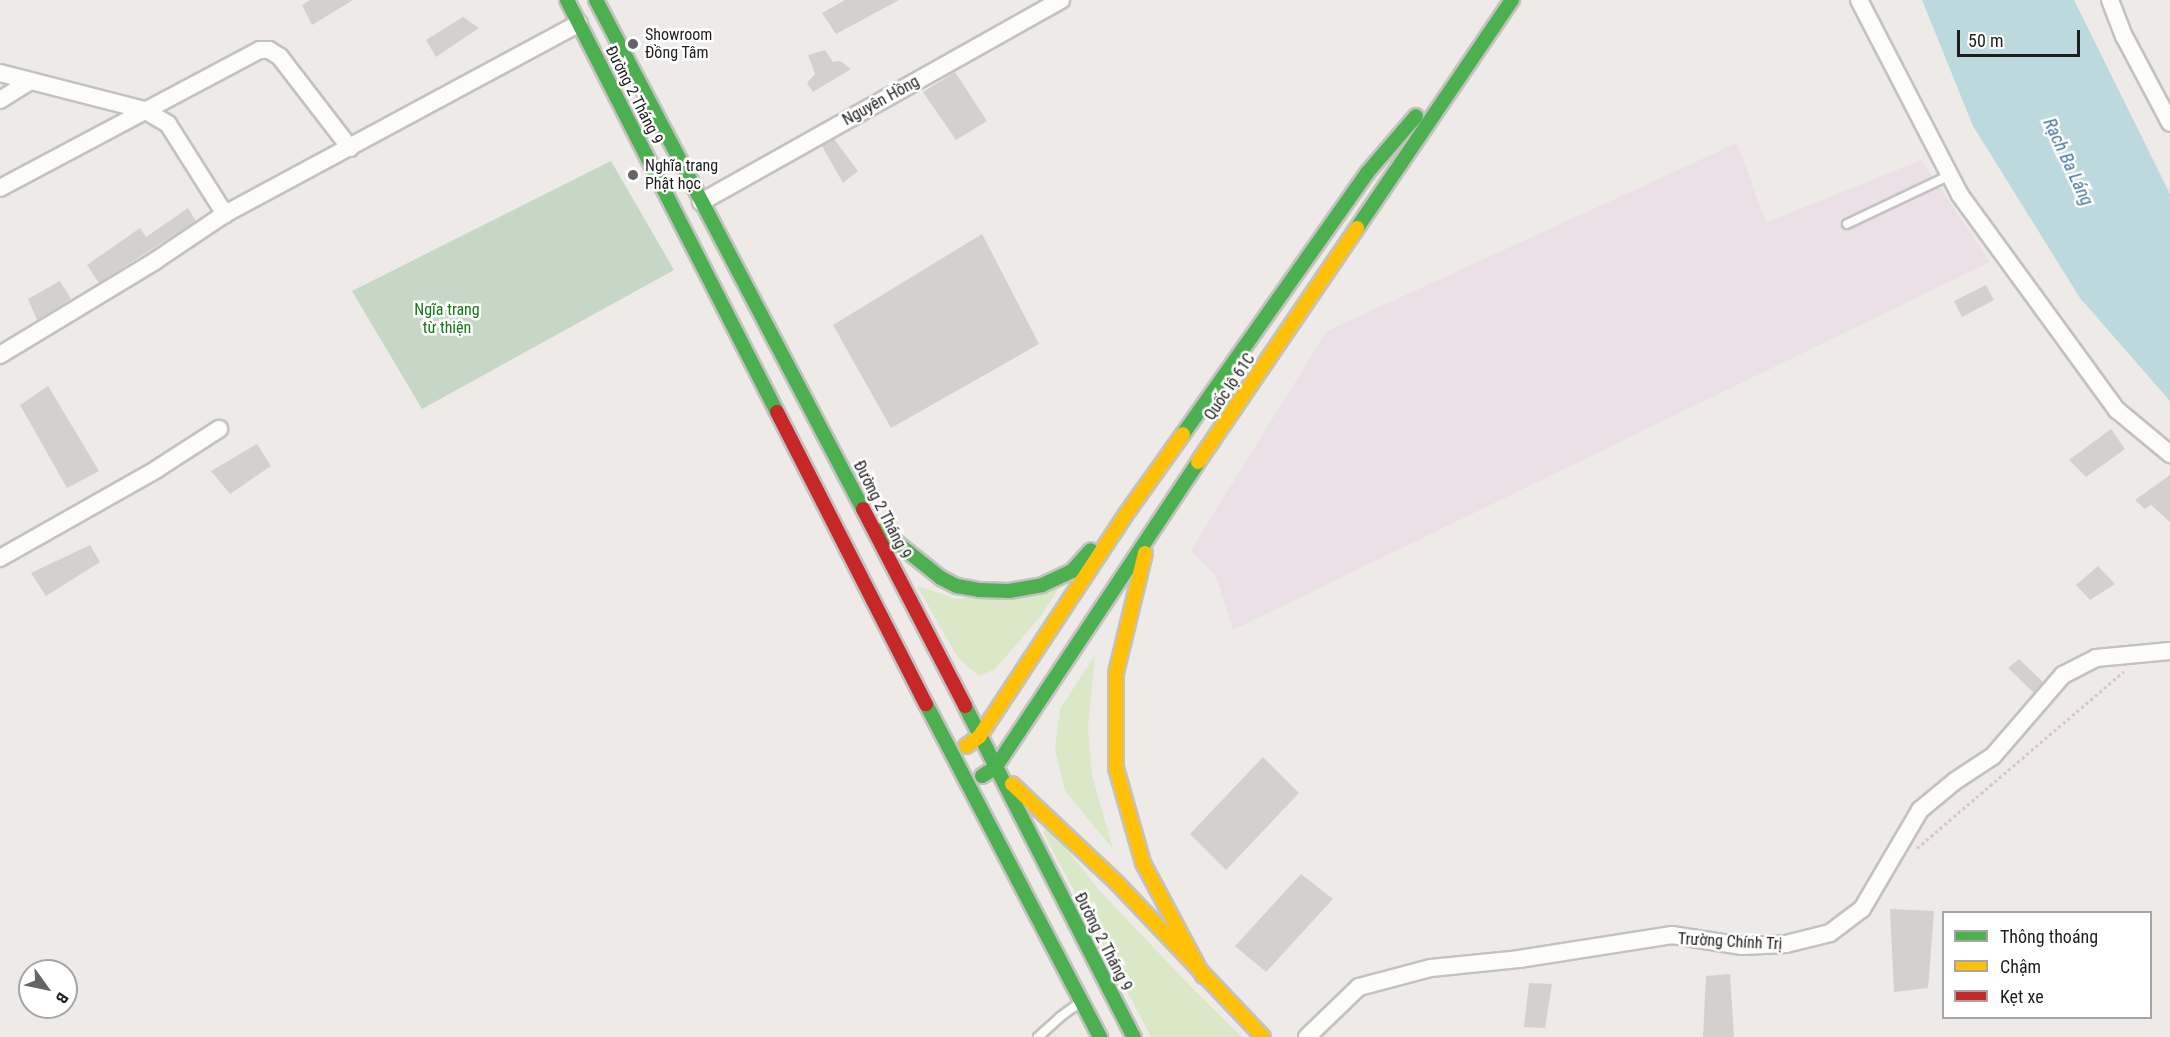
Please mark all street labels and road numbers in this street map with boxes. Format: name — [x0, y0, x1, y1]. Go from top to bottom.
street label: Đường 2 Tháng 9 — [601, 43, 667, 147]
street label: Nguyên Hồng — [839, 72, 923, 130]
street label: Quốc lộ 61C — [1201, 350, 1259, 424]
street label: Đường 2 Tháng 9 — [849, 458, 915, 562]
street label: Đường 2 Tháng 9 — [1070, 890, 1136, 994]
street label: Trường Chính Trị — [1677, 930, 1783, 954]

